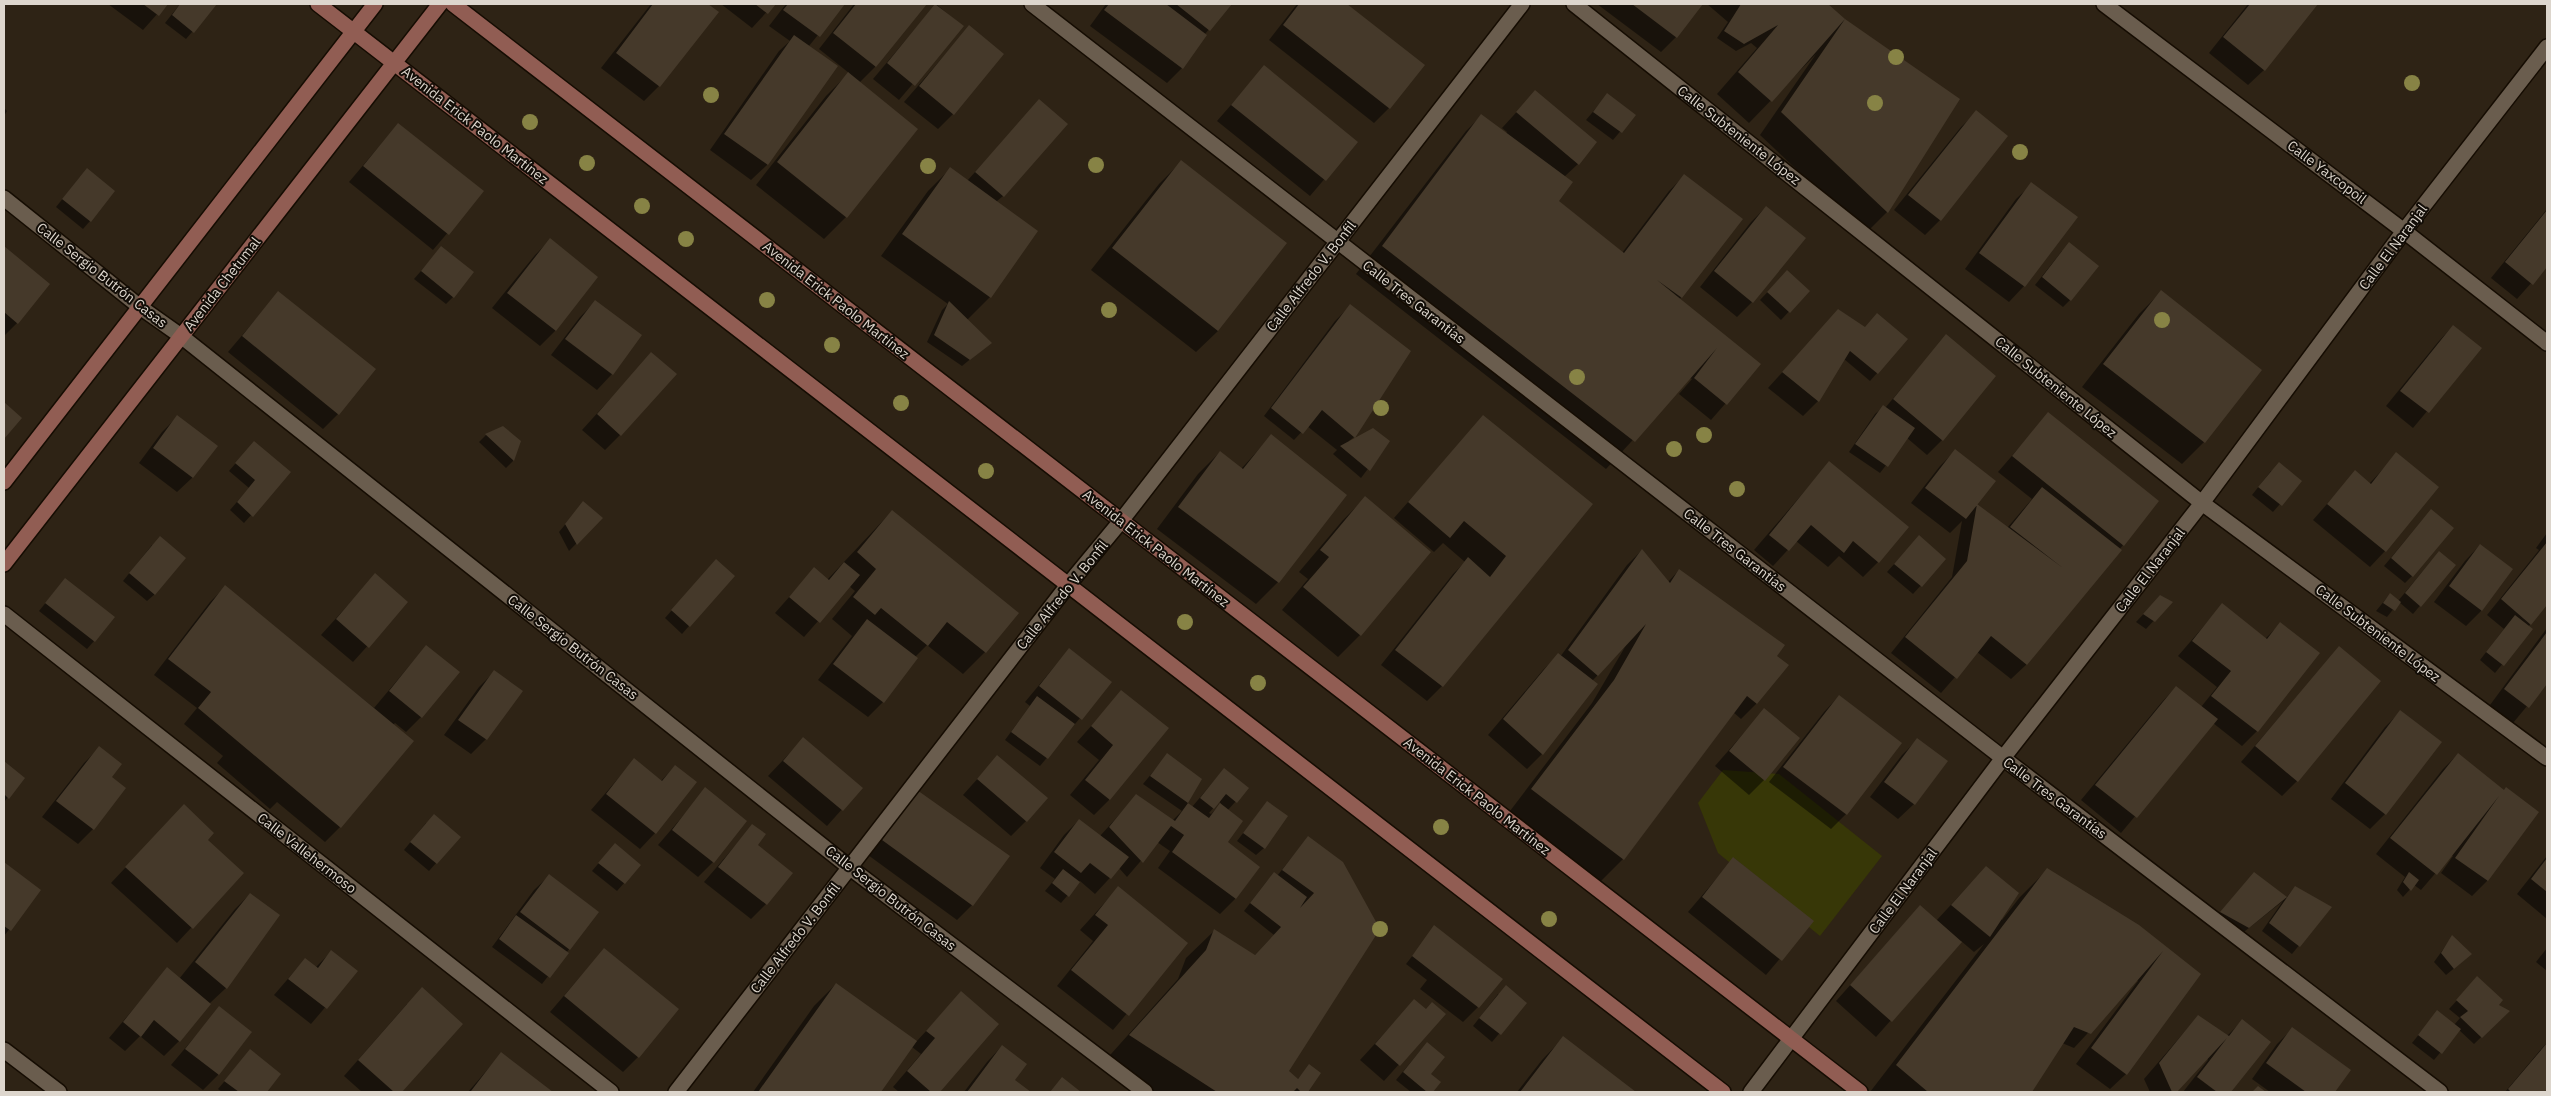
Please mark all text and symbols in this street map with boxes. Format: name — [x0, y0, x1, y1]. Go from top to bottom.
street label: Avenida Erick Paolo Martínez — [398, 62, 552, 188]
street label: Calle Subteniente López — [1674, 81, 1805, 189]
street label: Calle Yaxcopoil — [2284, 136, 2370, 208]
street label: Calle El Naranjal — [2355, 200, 2431, 293]
street label: Calle Alfredo V. Bonfil — [1262, 217, 1360, 335]
street label: Calle Sergio Butrón Casas — [33, 218, 171, 332]
street label: Avenida Chetumal — [180, 233, 264, 335]
street label: Avenida Erick Paolo Martínez — [759, 237, 913, 363]
street label: Calle Tres Garantías — [1359, 256, 1469, 348]
street label: Calle Subteniente López — [1992, 332, 2121, 442]
street label: Avenida Erick Paolo Martínez — [1079, 485, 1233, 611]
street label: Calle Tres Garantías — [1680, 504, 1790, 596]
street label: Calle El Naranjal — [2111, 524, 2189, 616]
street label: Calle Alfredo V. Bonfil — [1012, 537, 1112, 653]
street label: Calle Subteniente López — [2312, 580, 2444, 686]
street label: Calle Sergio Butrón Casas — [504, 590, 642, 704]
street label: Avenida Erick Paolo Martínez — [1400, 733, 1554, 859]
street label: Calle Tres Garantías — [2000, 753, 2111, 843]
street label: Calle Vallehermoso — [254, 809, 360, 897]
street label: Calle Sergio Butrón Casas — [822, 841, 960, 955]
street label: Calle El Naranjal — [1865, 844, 1941, 937]
street label: Calle Alfredo V. Bonfil — [746, 879, 844, 997]

